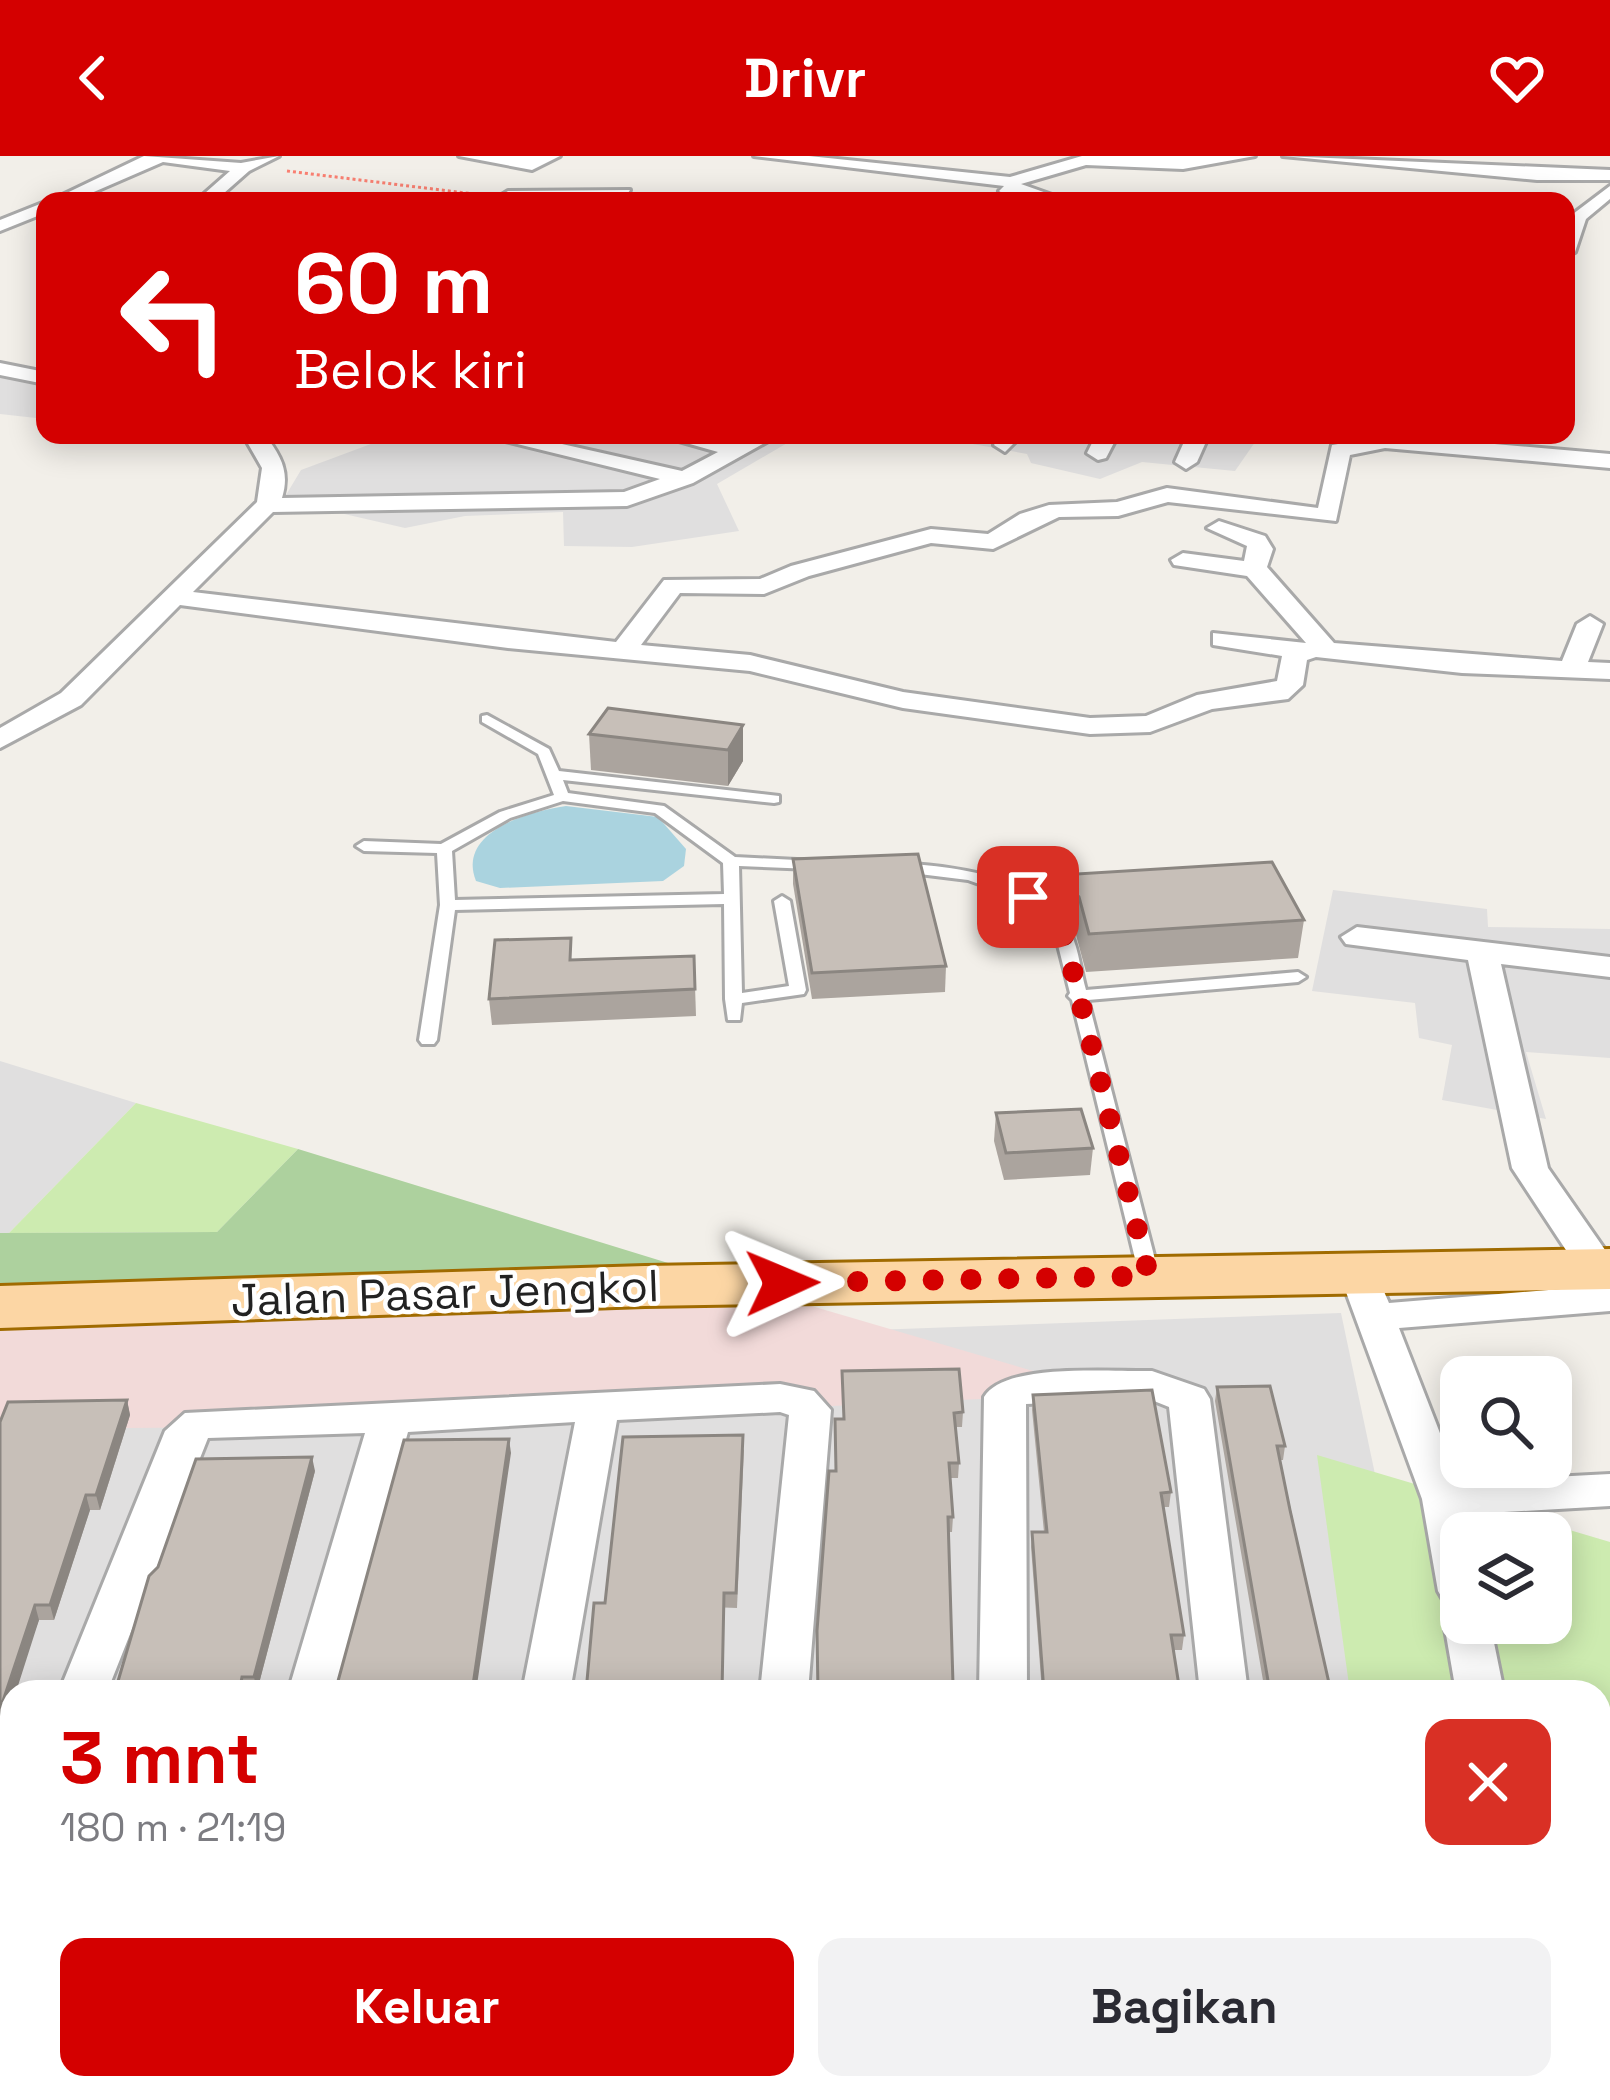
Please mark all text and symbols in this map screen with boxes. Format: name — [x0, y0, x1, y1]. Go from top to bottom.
text: Drivr — [744, 44, 866, 113]
icon: back — [60, 45, 126, 111]
icon: heart — [1484, 45, 1550, 111]
text: 60 m — [294, 230, 493, 338]
icon: left — [96, 240, 252, 396]
text: Belok kiri — [294, 335, 527, 404]
pin — [977, 846, 1079, 948]
icon: arrive — [995, 864, 1061, 930]
position arrow — [719, 1220, 845, 1346]
street label: Jalan Pasar Jengkol — [230, 1257, 660, 1329]
map controls — [1440, 1356, 1572, 1644]
button: search — [1440, 1356, 1572, 1488]
button: layers — [1440, 1512, 1572, 1644]
text: 3 mnt — [60, 1712, 260, 1804]
button: close — [1425, 1719, 1551, 1845]
text: 180 m · 21:19 — [60, 1803, 286, 1852]
button: Keluar — [60, 1938, 794, 2076]
button: Bagikan — [818, 1938, 1551, 2076]

